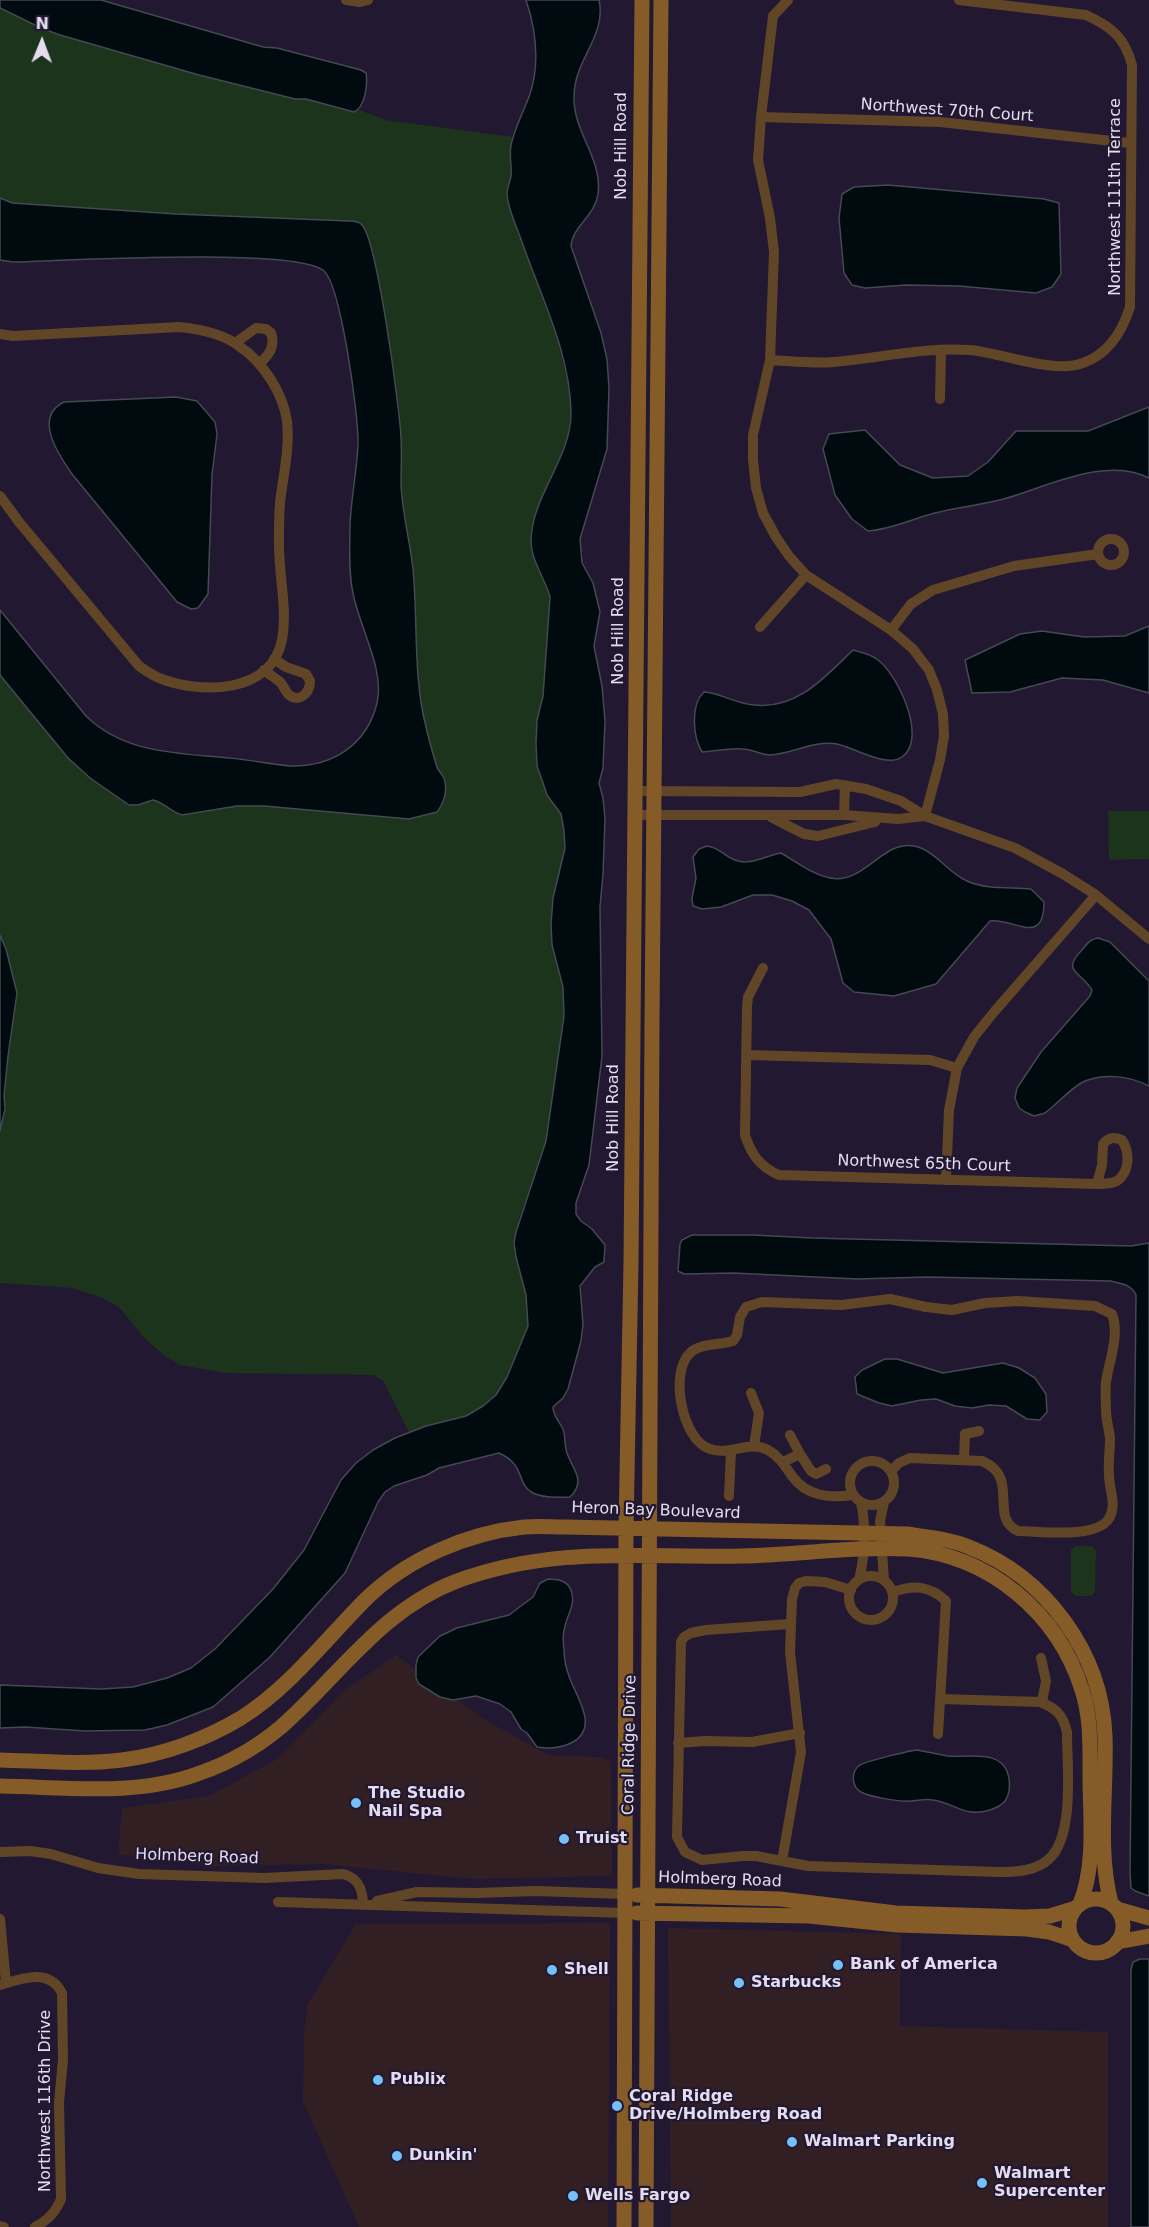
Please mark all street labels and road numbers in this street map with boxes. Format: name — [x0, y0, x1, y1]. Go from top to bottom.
street label: Nob Hill Road — [612, 92, 632, 200]
street label: Northwest 70th Court — [860, 95, 1034, 127]
street label: Northwest 111th Terrace — [1106, 98, 1126, 296]
street label: Nob Hill Road — [609, 577, 629, 685]
street label: Nob Hill Road — [604, 1064, 624, 1172]
street label: Northwest 65th Court — [837, 1151, 1011, 1177]
street label: Heron Bay Boulevard — [571, 1498, 741, 1524]
street label: Coral Ridge Drive — [619, 1675, 641, 1815]
street label: Holmberg Road — [135, 1845, 259, 1869]
street label: Holmberg Road — [658, 1868, 782, 1892]
street label: Northwest 116th Drive — [36, 2010, 56, 2192]

